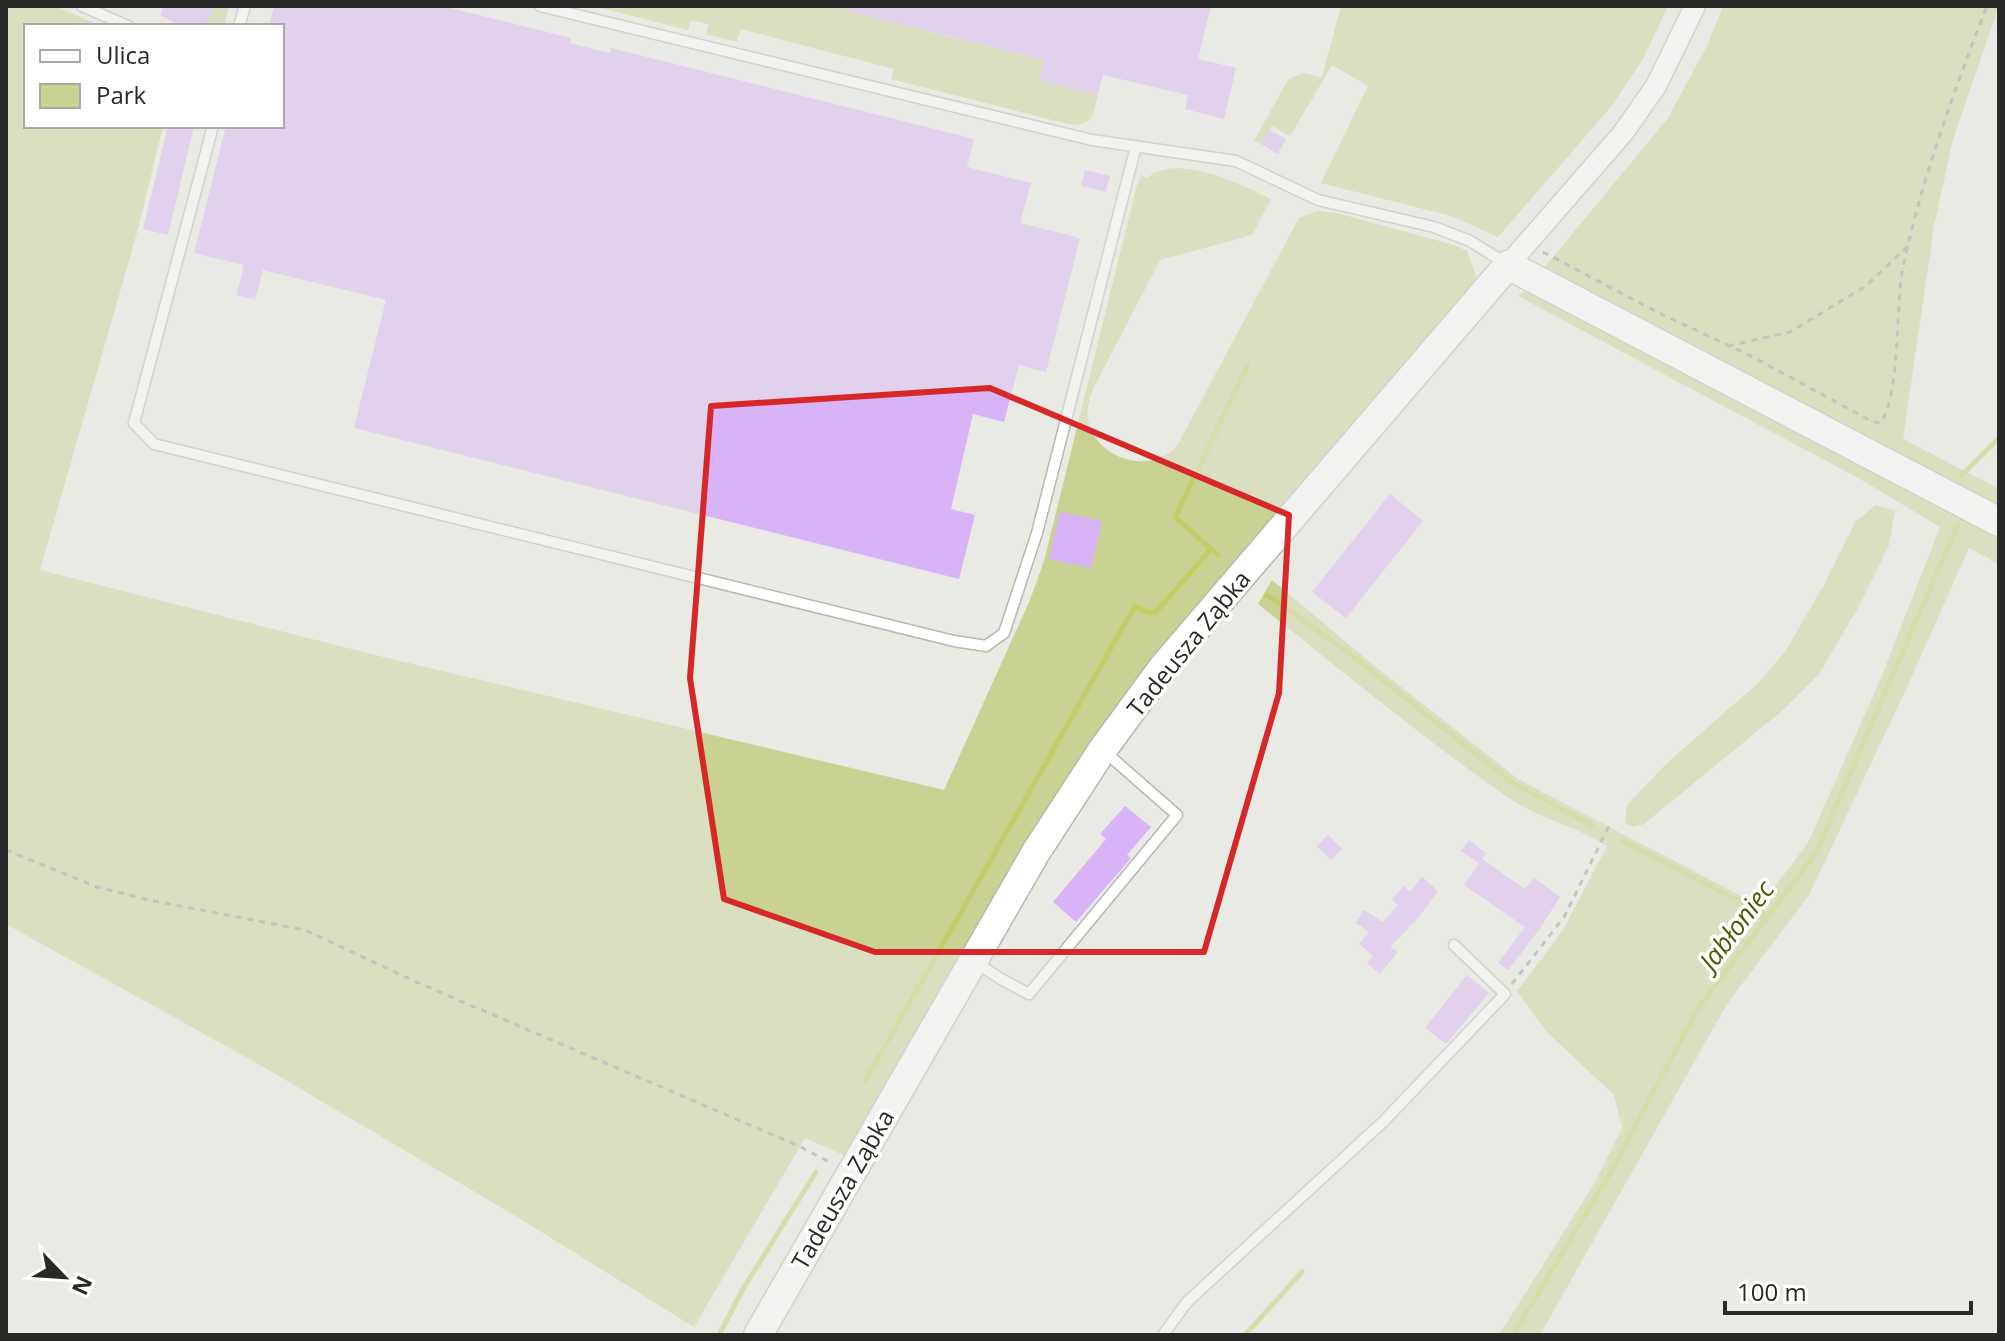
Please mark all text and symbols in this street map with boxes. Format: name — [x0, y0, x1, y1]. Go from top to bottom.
legend — [24, 24, 284, 128]
text: Ulica — [96, 38, 150, 71]
text: Park — [96, 78, 147, 111]
street label: Tadeusza Ząbka — [1119, 563, 1257, 723]
water label: Jabłoniec — [1687, 872, 1782, 981]
street label: Tadeusza Ząbka — [783, 1103, 901, 1275]
north arrow — [24, 1237, 104, 1317]
scale bar — [1725, 1265, 1971, 1315]
text: N — [66, 1271, 100, 1300]
text: 100 m — [1737, 1275, 1807, 1308]

